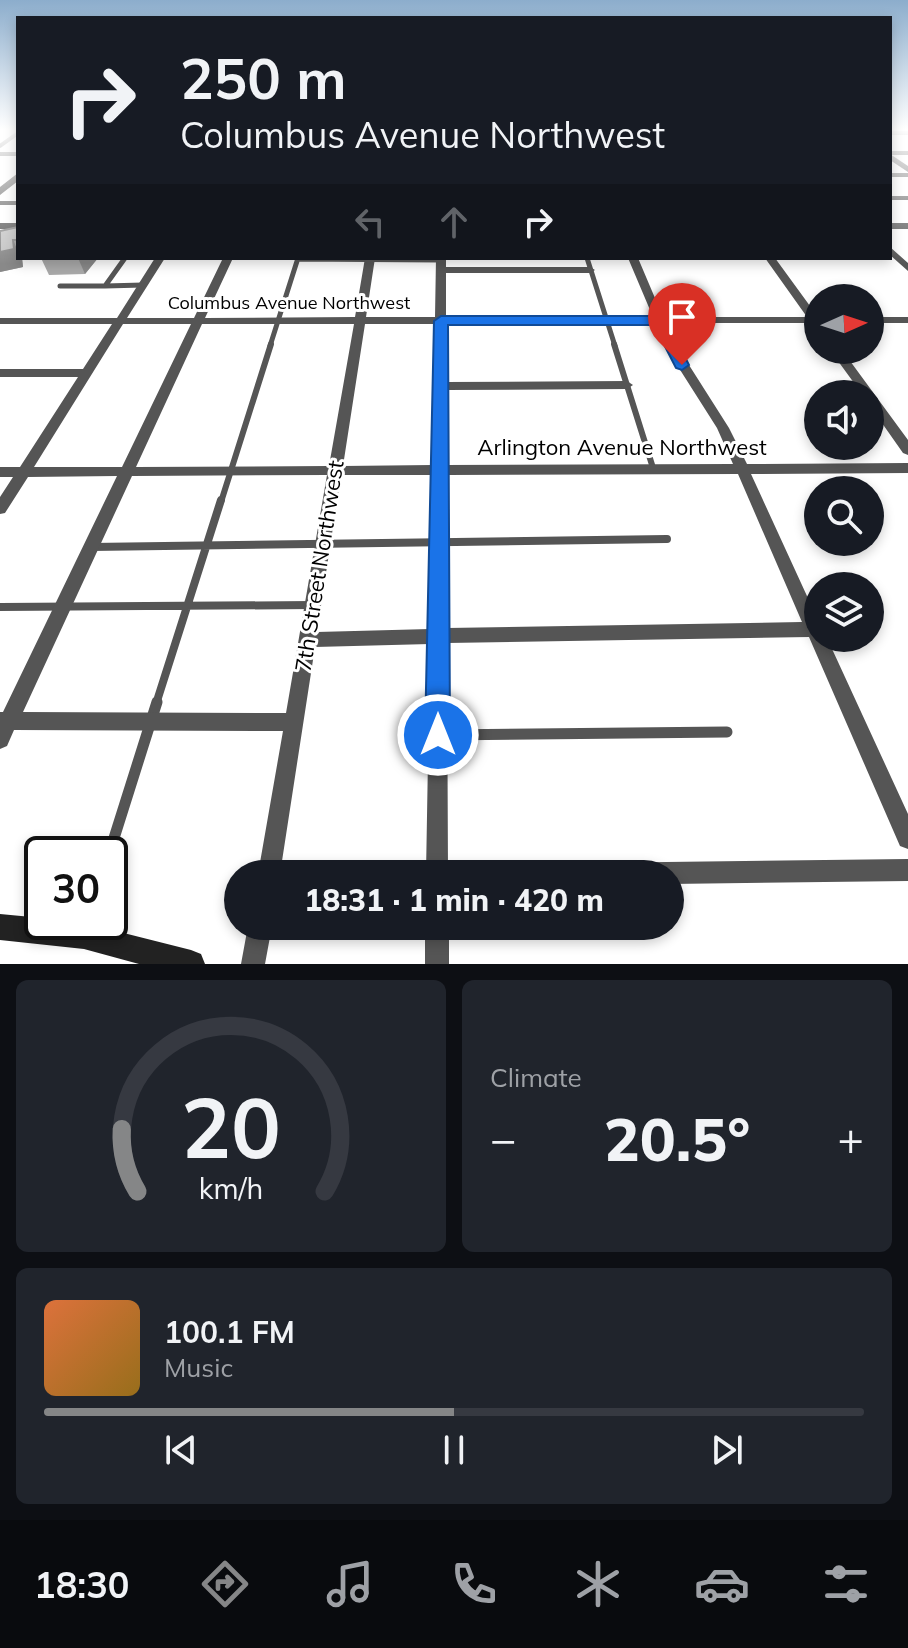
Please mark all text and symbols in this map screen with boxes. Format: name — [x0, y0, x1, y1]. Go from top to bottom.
text: 250 m — [180, 43, 347, 113]
icon: right — [48, 48, 152, 152]
text: Columbus Avenue Northwest — [180, 112, 665, 157]
icon: left — [348, 200, 392, 244]
icon: ahead — [432, 200, 476, 244]
icon: right — [516, 200, 560, 244]
pin — [648, 283, 716, 365]
north arrow — [804, 284, 884, 364]
map controls — [804, 284, 884, 652]
street label: Columbus Avenue Northwest — [168, 291, 410, 314]
icon: arrive — [660, 295, 704, 339]
button: sound — [804, 380, 884, 460]
street label: Arlington Avenue Northwest — [477, 433, 767, 461]
street label: 7th Street Northwest — [288, 458, 350, 674]
button: search — [804, 476, 884, 556]
button: layers — [804, 572, 884, 652]
position arrow — [396, 693, 480, 777]
speed limit sign: 30 — [24, 836, 128, 940]
text: 18:31 · 1 min · 420 m — [304, 881, 604, 919]
text: Climate — [490, 1061, 582, 1094]
text: 20 — [181, 1074, 281, 1179]
text: 20.5° — [604, 1101, 750, 1176]
text: − — [490, 1111, 516, 1166]
text: + — [838, 1111, 864, 1166]
text: km/h — [199, 1170, 263, 1206]
text: 100.1 FM — [164, 1313, 295, 1351]
text: Music — [164, 1351, 233, 1384]
icon: previous — [159, 1428, 203, 1472]
icon: pause — [432, 1428, 476, 1472]
icon: next — [705, 1428, 749, 1472]
icon: directions — [197, 1556, 253, 1612]
icon: music — [322, 1556, 378, 1612]
icon: phone — [446, 1556, 502, 1612]
icon: climate — [570, 1556, 626, 1612]
icon: car — [694, 1556, 750, 1612]
icon: filters — [818, 1556, 874, 1612]
text: 18:30 — [34, 1562, 129, 1607]

